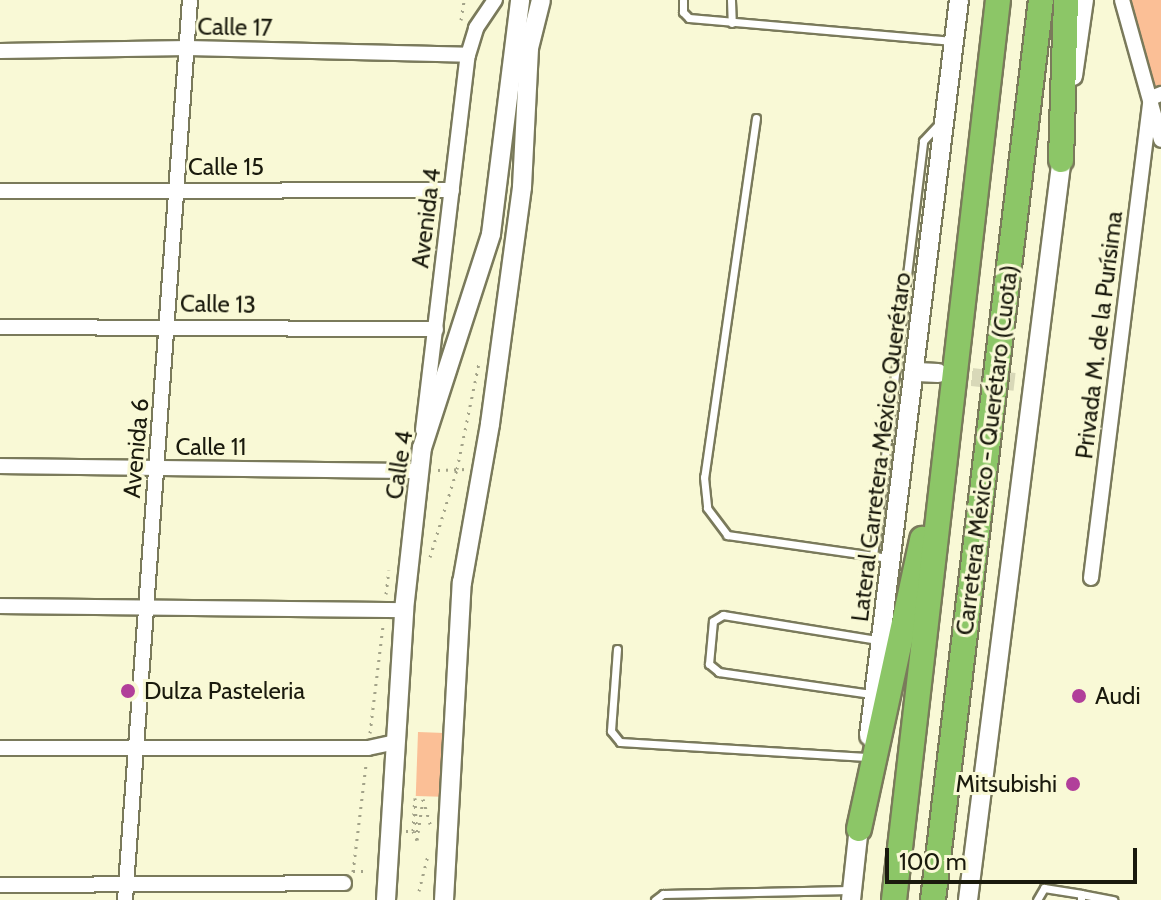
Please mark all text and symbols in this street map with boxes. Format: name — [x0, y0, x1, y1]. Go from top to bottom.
street label: Calle 17 — [197, 12, 273, 42]
street label: Calle 15 — [188, 153, 264, 181]
street label: Avenida 4 — [406, 166, 446, 270]
street label: Privada M. de la Purísima — [1070, 209, 1128, 461]
street label: Carretera México - Querétaro (Cuota) — [950, 263, 1024, 637]
street label: Lateral Carretera México Querétaro — [845, 271, 917, 623]
street label: Calle 13 — [180, 289, 256, 319]
street label: Avenida 6 — [117, 397, 155, 499]
street label: Calle 4 — [379, 429, 419, 501]
street label: Calle 11 — [176, 433, 246, 461]
place label: Dulza Pasteleria — [144, 677, 305, 705]
marker: Dulza Pasteleria — [119, 682, 137, 700]
place label: Audi — [1095, 682, 1140, 710]
marker: Audi — [1070, 687, 1088, 705]
place label: Mitsubishi — [956, 770, 1057, 798]
marker: Mitsubishi — [1064, 775, 1082, 793]
scale bar — [889, 832, 1141, 882]
text: 100 m — [899, 847, 967, 876]

